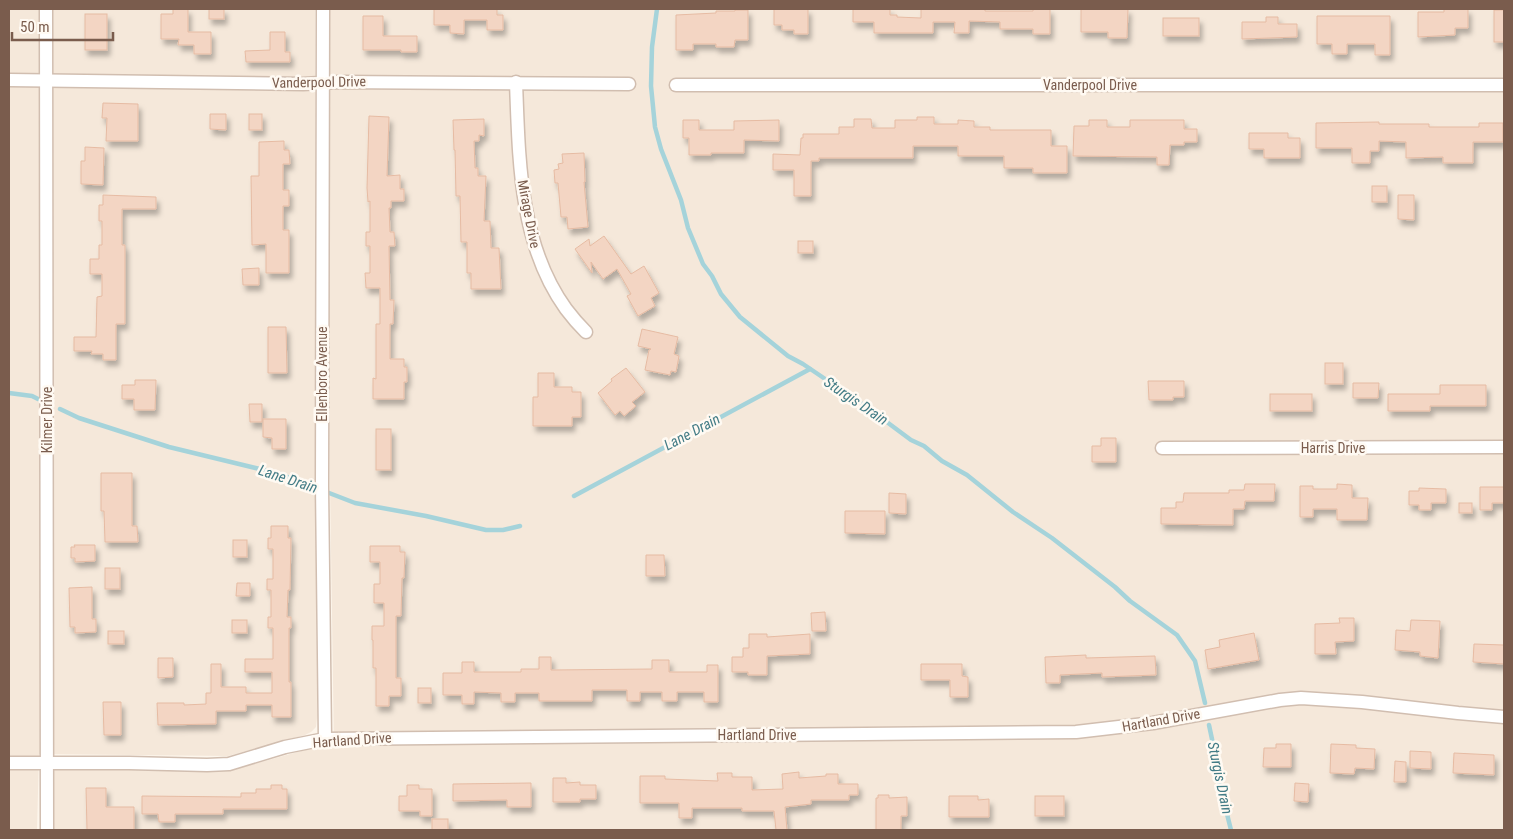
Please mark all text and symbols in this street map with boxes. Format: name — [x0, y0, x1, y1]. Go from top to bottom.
scale bar — [12, 10, 114, 42]
text: 50 m — [20, 18, 50, 36]
street label: Vanderpool Drive — [272, 73, 367, 91]
street label: Vanderpool Drive — [1043, 77, 1137, 93]
street label: Mirage Drive — [515, 179, 544, 250]
street label: Ellenboro Avenue — [314, 326, 330, 422]
water label: Sturgis Drain — [820, 373, 892, 429]
street label: Kilmer Drive — [39, 386, 55, 453]
water label: Lane Drain — [661, 410, 723, 454]
street label: Harris Drive — [1301, 440, 1366, 456]
water label: Lane Drain — [256, 461, 320, 497]
street label: Hartland Drive — [1121, 705, 1202, 735]
street label: Hartland Drive — [718, 727, 797, 743]
street label: Hartland Drive — [312, 729, 392, 751]
water label: Sturgis Drain — [1204, 740, 1236, 816]

